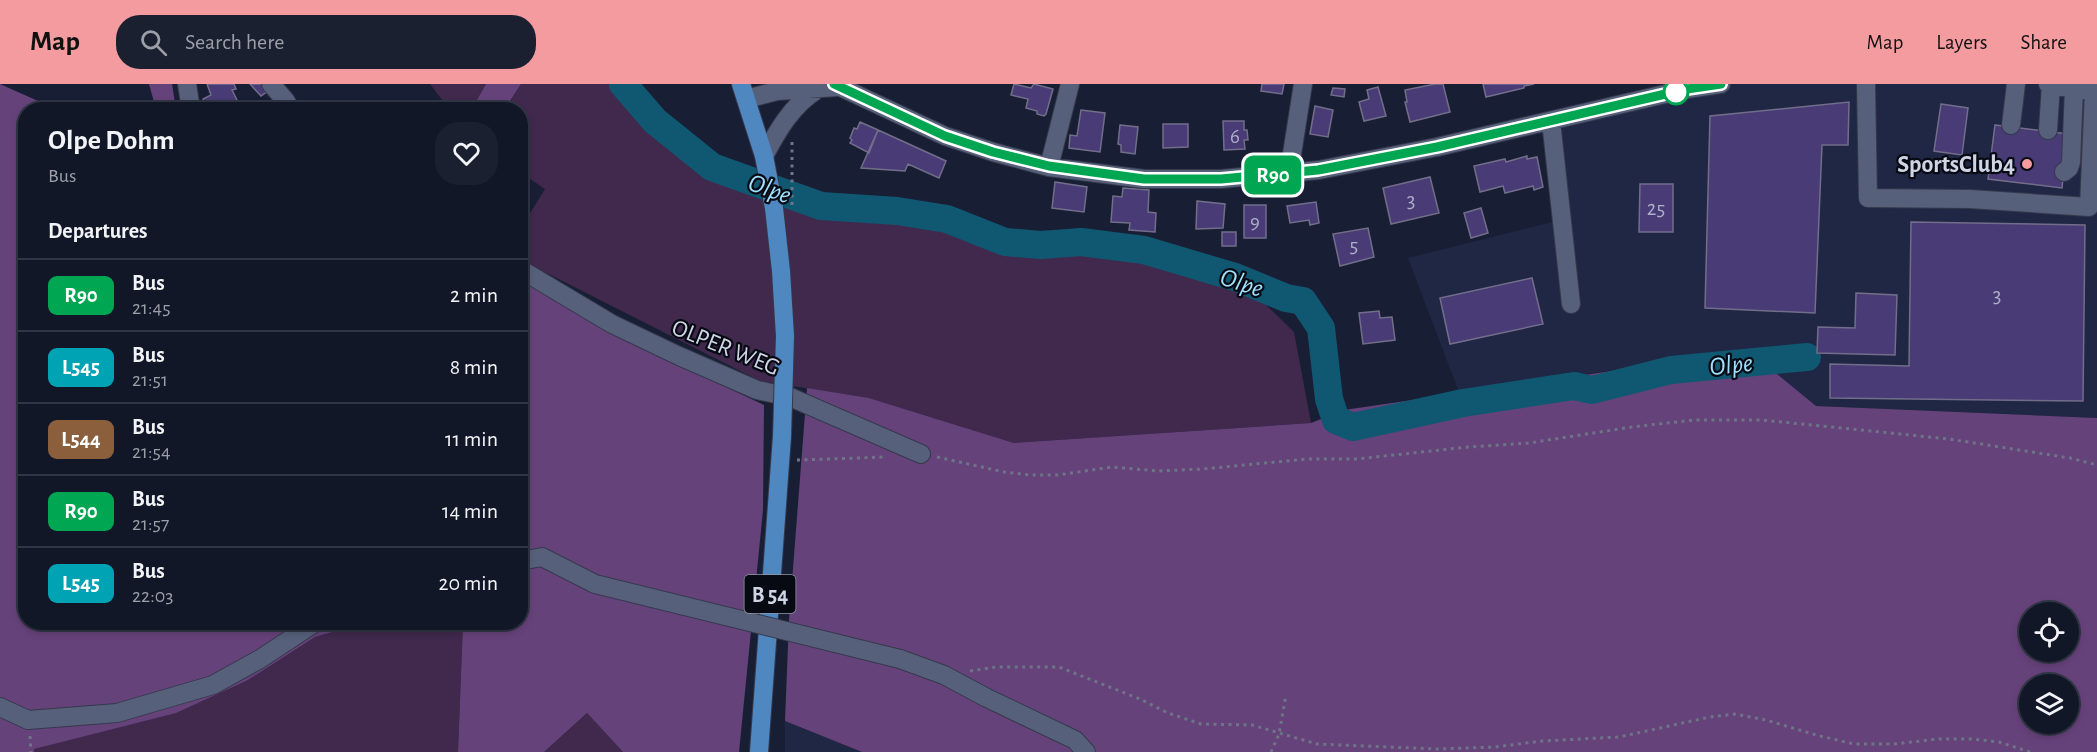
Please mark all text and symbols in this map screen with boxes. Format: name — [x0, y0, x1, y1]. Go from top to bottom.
search box — [116, 15, 536, 69]
icon: search — [137, 26, 170, 59]
text: Map — [30, 28, 80, 56]
text: Search here — [185, 31, 284, 53]
text: Map — [1867, 32, 1903, 53]
text: Layers — [1936, 32, 1987, 53]
text: Share — [2020, 32, 2067, 53]
unlabelled marker — [1663, 79, 1689, 105]
button: heart — [435, 122, 498, 185]
house number: 6 — [1230, 126, 1240, 147]
text: Olpe Dohm — [48, 127, 175, 155]
place label: SportsClub4 — [1897, 153, 2015, 177]
line badge: R90 — [1238, 156, 1308, 194]
marker: SportsClub4 — [2020, 157, 2034, 171]
text: R90 — [1256, 165, 1290, 186]
text: Bus — [48, 166, 76, 186]
water label: Olpe — [745, 169, 795, 209]
house number: 3 — [1407, 190, 1415, 211]
house number: 25 — [1647, 198, 1665, 219]
house number: 9 — [1250, 211, 1260, 232]
text: Departures — [48, 220, 148, 242]
house number: 5 — [1350, 235, 1358, 256]
water label: Olpe — [1217, 264, 1267, 302]
text: Bus — [132, 272, 165, 294]
text: 2 min — [450, 284, 498, 306]
text: R90 — [64, 285, 98, 306]
house number: 3 — [1993, 285, 2001, 306]
text: 21:45 — [132, 298, 171, 318]
street label: OLPER WEG — [668, 316, 783, 380]
text: Bus — [132, 344, 165, 366]
water label: Olpe — [1708, 350, 1754, 380]
text: 8 min — [450, 356, 498, 378]
text: L545 — [62, 357, 100, 378]
text: 21:51 — [132, 370, 168, 390]
text: Bus — [132, 416, 165, 438]
text: 11 min — [445, 428, 498, 450]
text: L544 — [61, 429, 101, 450]
text: 21:54 — [132, 442, 171, 462]
text: Bus — [132, 488, 165, 510]
text: 14 min — [442, 500, 498, 522]
text: R90 — [64, 501, 98, 522]
text: 21:57 — [132, 514, 169, 534]
text: Bus — [132, 560, 165, 582]
text: 20 min — [438, 572, 498, 594]
text: L545 — [62, 573, 100, 594]
road number: B 54 — [744, 575, 796, 613]
text: 22:03 — [132, 586, 174, 606]
map controls — [2019, 602, 2079, 734]
button: locate — [2019, 602, 2079, 662]
button: layers — [2019, 674, 2079, 734]

